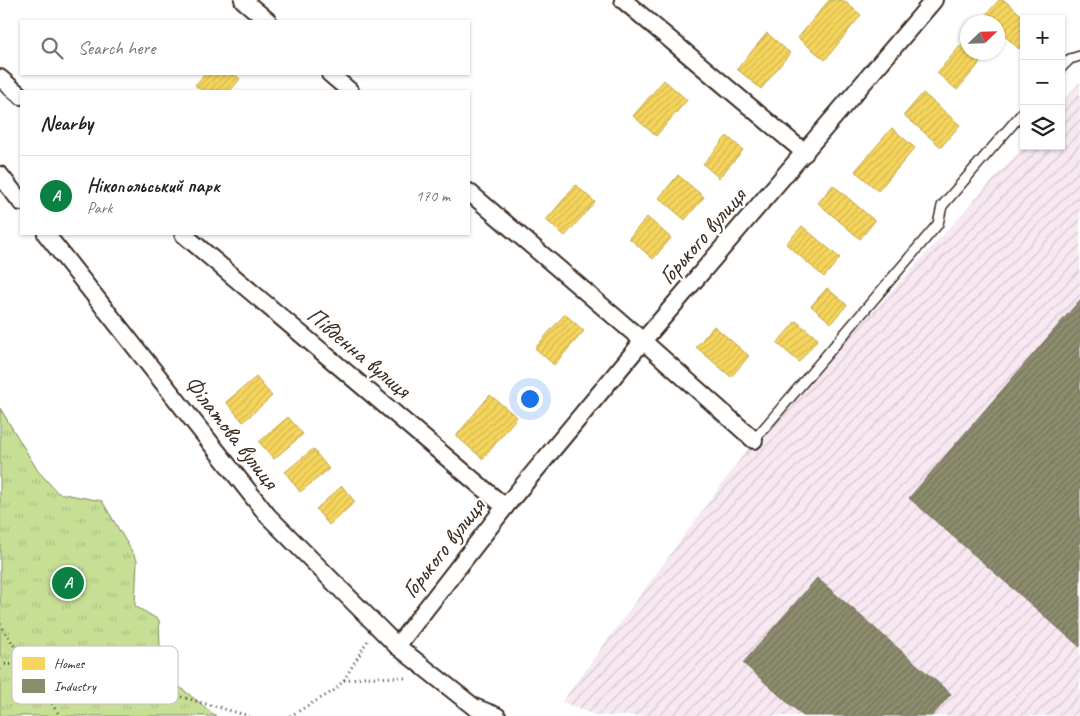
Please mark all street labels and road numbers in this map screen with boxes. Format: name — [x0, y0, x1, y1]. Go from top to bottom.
street label: Горького вулиця — [652, 180, 753, 290]
street label: Південна вулиця — [301, 300, 418, 405]
street label: Філатова вулиця — [178, 369, 287, 496]
street label: Горького вулиця — [395, 491, 492, 604]

